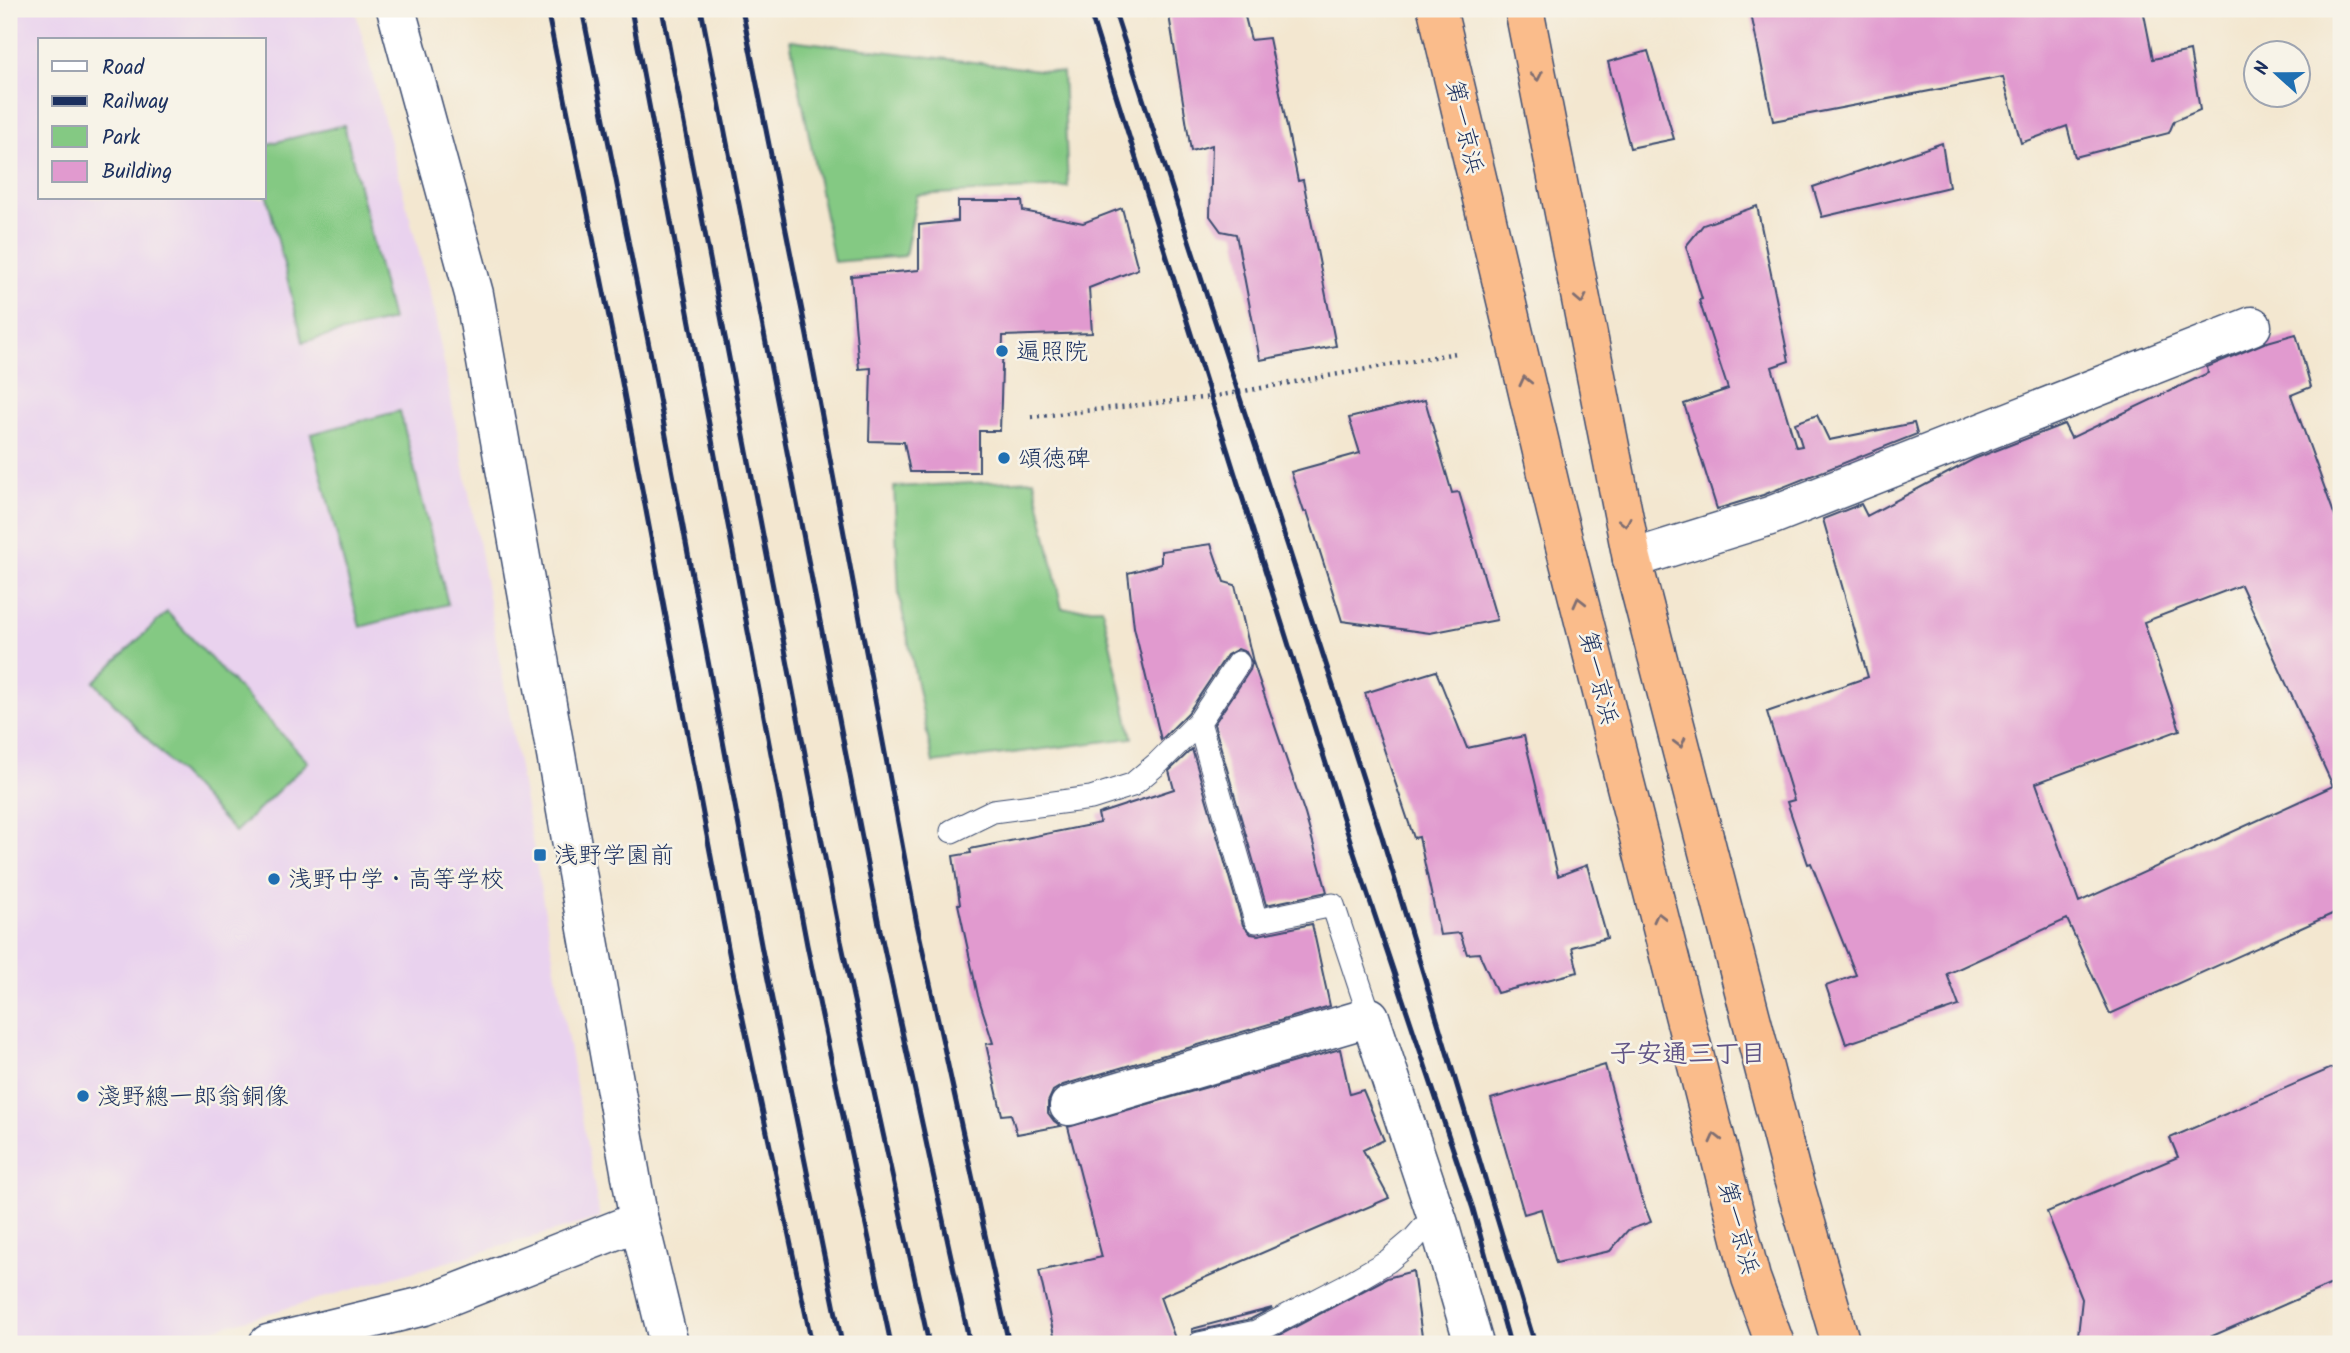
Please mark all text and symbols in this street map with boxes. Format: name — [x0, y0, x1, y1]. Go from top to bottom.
legend — [38, 38, 266, 200]
north arrow — [2242, 38, 2312, 108]
text: Road — [102, 52, 145, 85]
text: N — [2247, 58, 2279, 80]
one-way arrow — [1529, 70, 1544, 82]
street label: 第一京浜 — [1434, 76, 1493, 178]
text: Railway — [102, 86, 168, 119]
text: Park — [102, 122, 140, 155]
text: Building — [102, 156, 172, 189]
one-way arrow — [1573, 293, 1588, 305]
place label: 遍照院 — [1016, 333, 1088, 372]
marker: 遍照院 — [994, 343, 1010, 359]
one-way arrow — [1519, 375, 1534, 387]
place label: 頌徳碑 — [1018, 440, 1090, 479]
marker: 頌徳碑 — [996, 450, 1012, 466]
one-way arrow — [1616, 516, 1631, 528]
one-way arrow — [1573, 596, 1587, 608]
street label: 第一京浜 — [1567, 627, 1628, 730]
one-way arrow — [1672, 737, 1686, 749]
place label: 浅野学園前 — [554, 837, 674, 876]
marker: 浅野学園前 — [532, 847, 548, 863]
place label: 浅野中学・高等学校 — [288, 861, 504, 900]
marker: 浅野中学・高等学校 — [266, 871, 282, 887]
one-way arrow — [1653, 911, 1667, 923]
district label: 子安通三丁目 — [1610, 1034, 1766, 1076]
place label: 淺野總一郎翁銅像 — [97, 1078, 289, 1117]
marker: 淺野總一郎翁銅像 — [75, 1088, 91, 1104]
one-way arrow — [1709, 1132, 1723, 1144]
street label: 第一京浜 — [1706, 1177, 1769, 1280]

